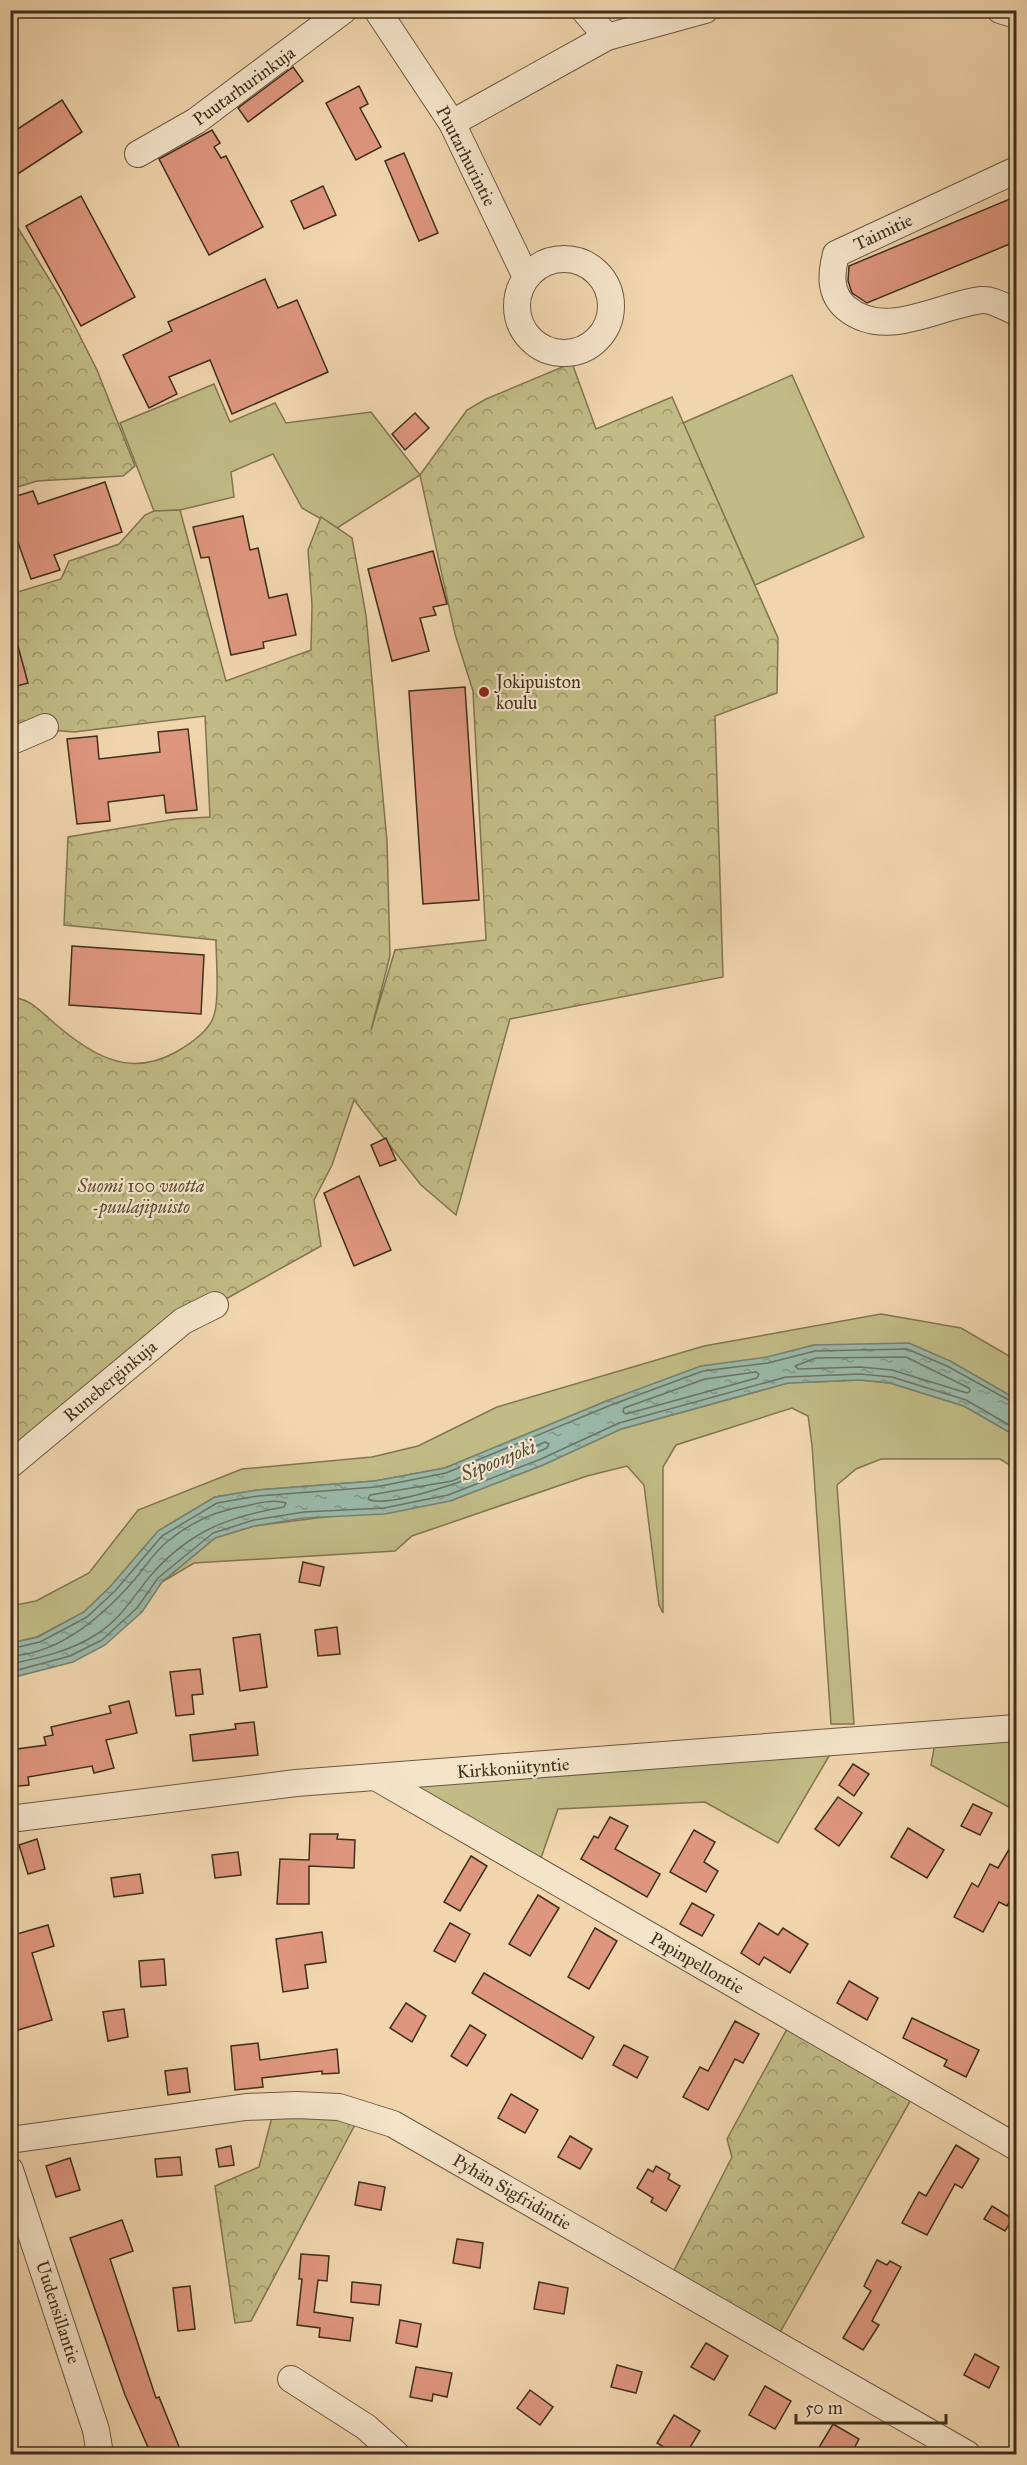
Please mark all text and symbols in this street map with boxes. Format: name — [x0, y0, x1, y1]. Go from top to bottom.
street label: Puutarhurinkuja — [189, 41, 300, 130]
street label: Puutarhurintie — [431, 102, 501, 210]
street label: Taimitie — [850, 209, 916, 255]
place label: Jokipuiston koulu — [494, 671, 581, 714]
marker: Jokipuiston koulu — [477, 685, 491, 699]
park label: Suomi 100 vuotta -puulajipuisto — [76, 1175, 205, 1219]
street label: Runeberginkuja — [59, 1335, 162, 1427]
water label: Sipoonjoki — [456, 1434, 540, 1487]
street label: Kirkkoniityntie — [456, 1753, 570, 1783]
street label: Papinpellontie — [646, 1927, 748, 1999]
street label: Pyhän Sigfridintie — [448, 2149, 575, 2236]
street label: Uudensillantie — [31, 2258, 85, 2366]
scale bar — [796, 2387, 946, 2425]
text: 50 m — [805, 2397, 843, 2419]

